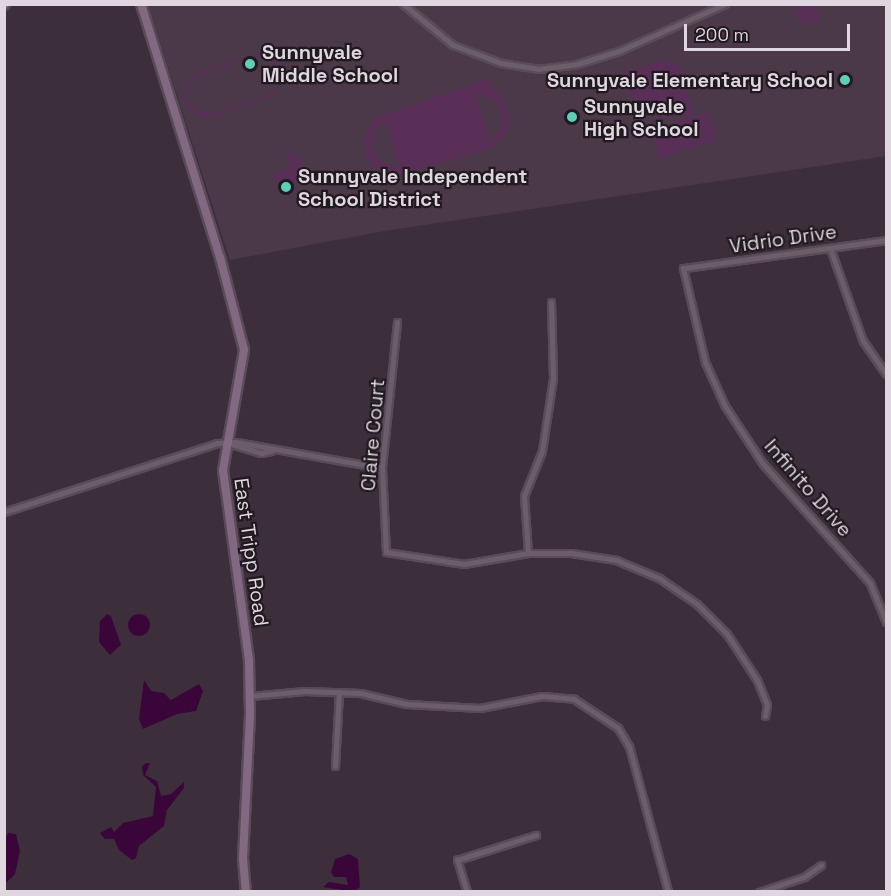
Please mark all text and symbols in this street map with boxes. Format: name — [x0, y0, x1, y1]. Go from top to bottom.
scale bar — [687, 12, 854, 50]
text: 200 m — [695, 23, 749, 46]
place label: Sunnyvale Middle School — [262, 40, 398, 87]
marker: Sunnyvale Middle School — [243, 57, 257, 71]
place label: Sunnyvale Elementary School — [547, 68, 833, 92]
marker: Sunnyvale Elementary School — [838, 73, 852, 87]
place label: Sunnyvale High School — [584, 94, 699, 141]
marker: Sunnyvale High School — [565, 110, 579, 124]
place label: Sunnyvale Independent School District — [298, 164, 527, 211]
marker: Sunnyvale Independent School District — [279, 180, 293, 194]
street label: Vidrio Drive — [728, 220, 838, 258]
street label: Claire Court — [356, 378, 390, 492]
street label: Infinito Drive — [759, 434, 857, 542]
street label: East Tripp Road — [229, 476, 273, 628]

